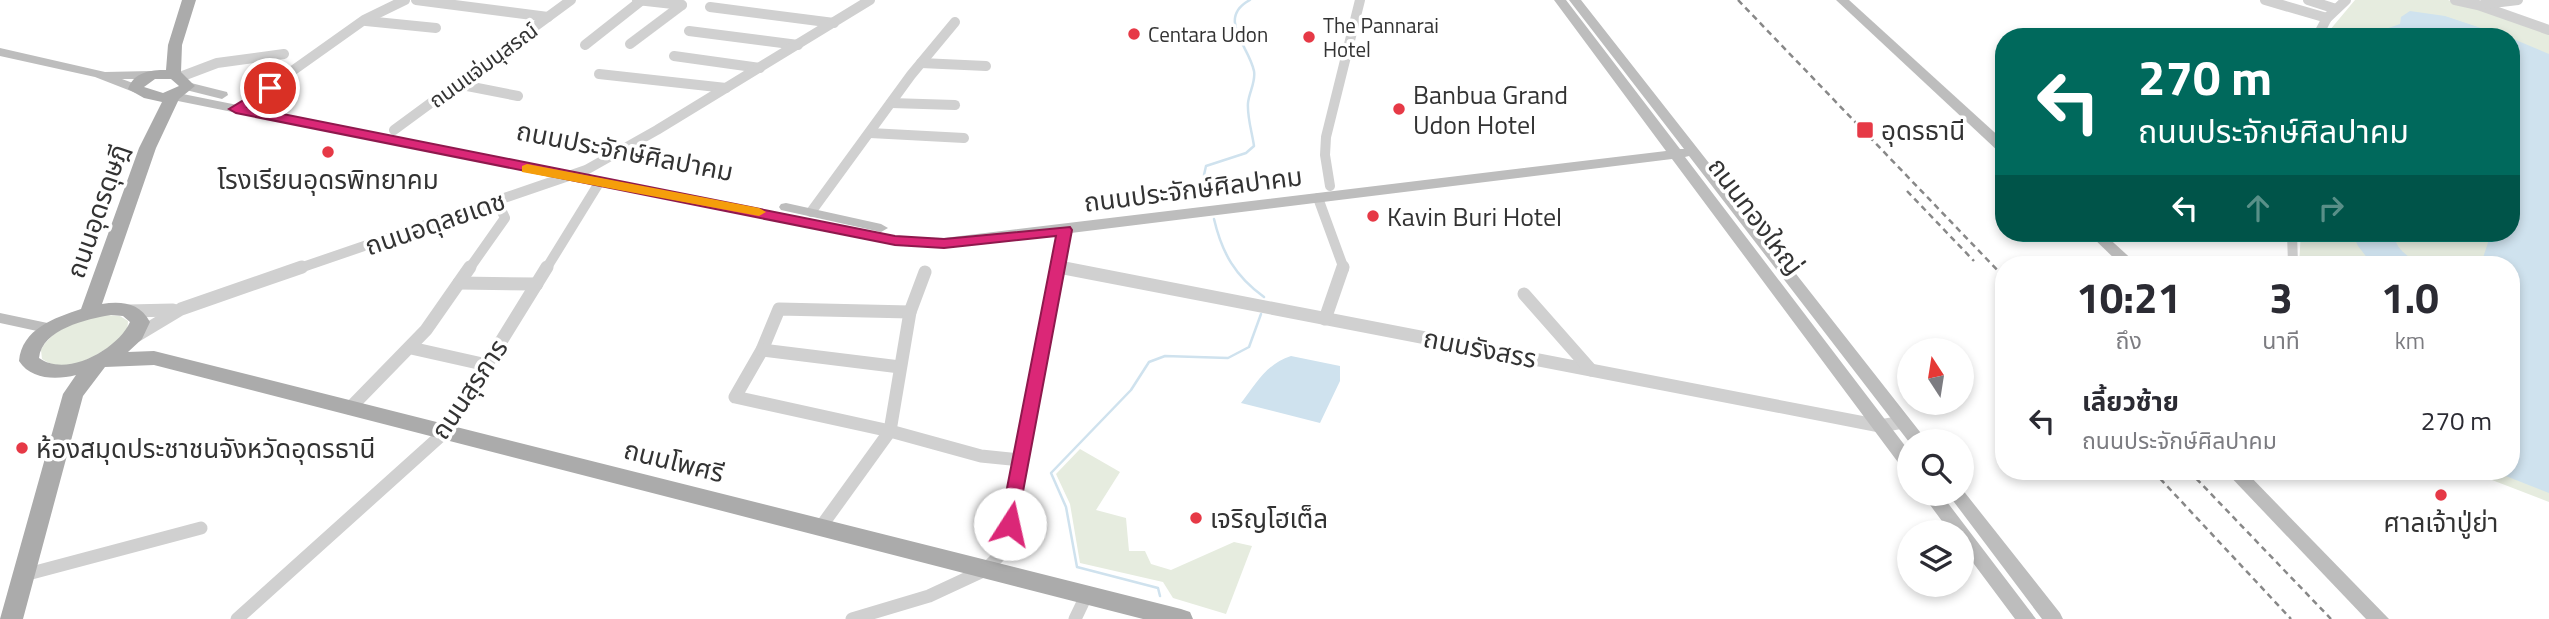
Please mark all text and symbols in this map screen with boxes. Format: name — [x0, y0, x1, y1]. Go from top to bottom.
place label: The Pannarai Hotel — [1323, 9, 1439, 65]
street label: ถนนแจ่มนุสรณ์ — [422, 14, 544, 116]
place label: Centara Udon — [1148, 18, 1268, 50]
marker: Centara Udon — [1126, 26, 1142, 42]
marker: The Pannarai Hotel — [1301, 29, 1317, 45]
text: 270 m — [2138, 39, 2272, 114]
icon: left — [2023, 56, 2114, 147]
pin — [240, 58, 300, 118]
icon: arrive — [251, 69, 289, 107]
place label: Banbua Grand Udon Hotel — [1413, 75, 1568, 144]
marker: Banbua Grand Udon Hotel — [1391, 101, 1407, 117]
text: ถนนประจักษ์ศิลปาคม — [2138, 107, 2409, 155]
street label: ถนนประจักษ์ศิลปาคม — [513, 111, 737, 191]
place label: อุดรธานี — [1881, 111, 1965, 150]
marker: อุดรธานี — [1855, 120, 1875, 140]
street label: ถนนอุดรดุษฎี — [56, 139, 138, 283]
marker: โรงเรียนอุดรพิทยาคม — [320, 144, 336, 160]
street label: ถนนทองใหญ่ — [1699, 149, 1813, 283]
street label: ถนนประจักษ์ศิลปาคม — [1081, 156, 1305, 222]
place label: โรงเรียนอุดรพิทยาคม — [217, 160, 439, 199]
street label: ถนนอดุลยเดช — [359, 181, 511, 265]
icon: left — [2166, 189, 2204, 227]
icon: ahead — [2239, 189, 2277, 227]
icon: right — [2312, 189, 2350, 227]
place label: Kavin Buri Hotel — [1387, 197, 1562, 236]
marker: Kavin Buri Hotel — [1365, 208, 1381, 224]
text: 10:21 — [2076, 265, 2181, 329]
text: 3 — [2269, 265, 2293, 329]
text: 1.0 — [2381, 265, 2439, 329]
street label: ถนนรังสรร — [1420, 318, 1540, 378]
text: ถึง — [2116, 323, 2142, 358]
text: นาที — [2262, 323, 2300, 358]
text: km — [2395, 323, 2425, 358]
street label: ถนนสุรการ — [421, 331, 517, 447]
north arrow — [1897, 338, 1974, 415]
map controls — [1897, 338, 1974, 597]
text: เลี้ยวซ้าย — [2082, 382, 2179, 421]
text: 270 m — [2421, 401, 2492, 440]
icon: left — [2023, 402, 2061, 440]
text: ถนนประจักษ์ศิลปาคม — [2082, 423, 2277, 458]
place label: ห้องสมุดประชาชนจังหวัดอุดรธานี — [36, 429, 375, 468]
button: search — [1897, 429, 1974, 506]
street label: ถนนโพศรี — [620, 430, 728, 492]
marker: ห้องสมุดประชาชนจังหวัดอุดรธานี — [14, 440, 30, 456]
position arrow — [973, 487, 1047, 561]
marker: ศาลเจ้าปู่ย่า — [2433, 487, 2449, 503]
place label: เจริญโฮเต็ล — [1210, 499, 1328, 538]
place label: ศาลเจ้าปู่ย่า — [2384, 503, 2498, 542]
marker: เจริญโฮเต็ล — [1188, 510, 1204, 526]
button: layers — [1897, 520, 1974, 597]

